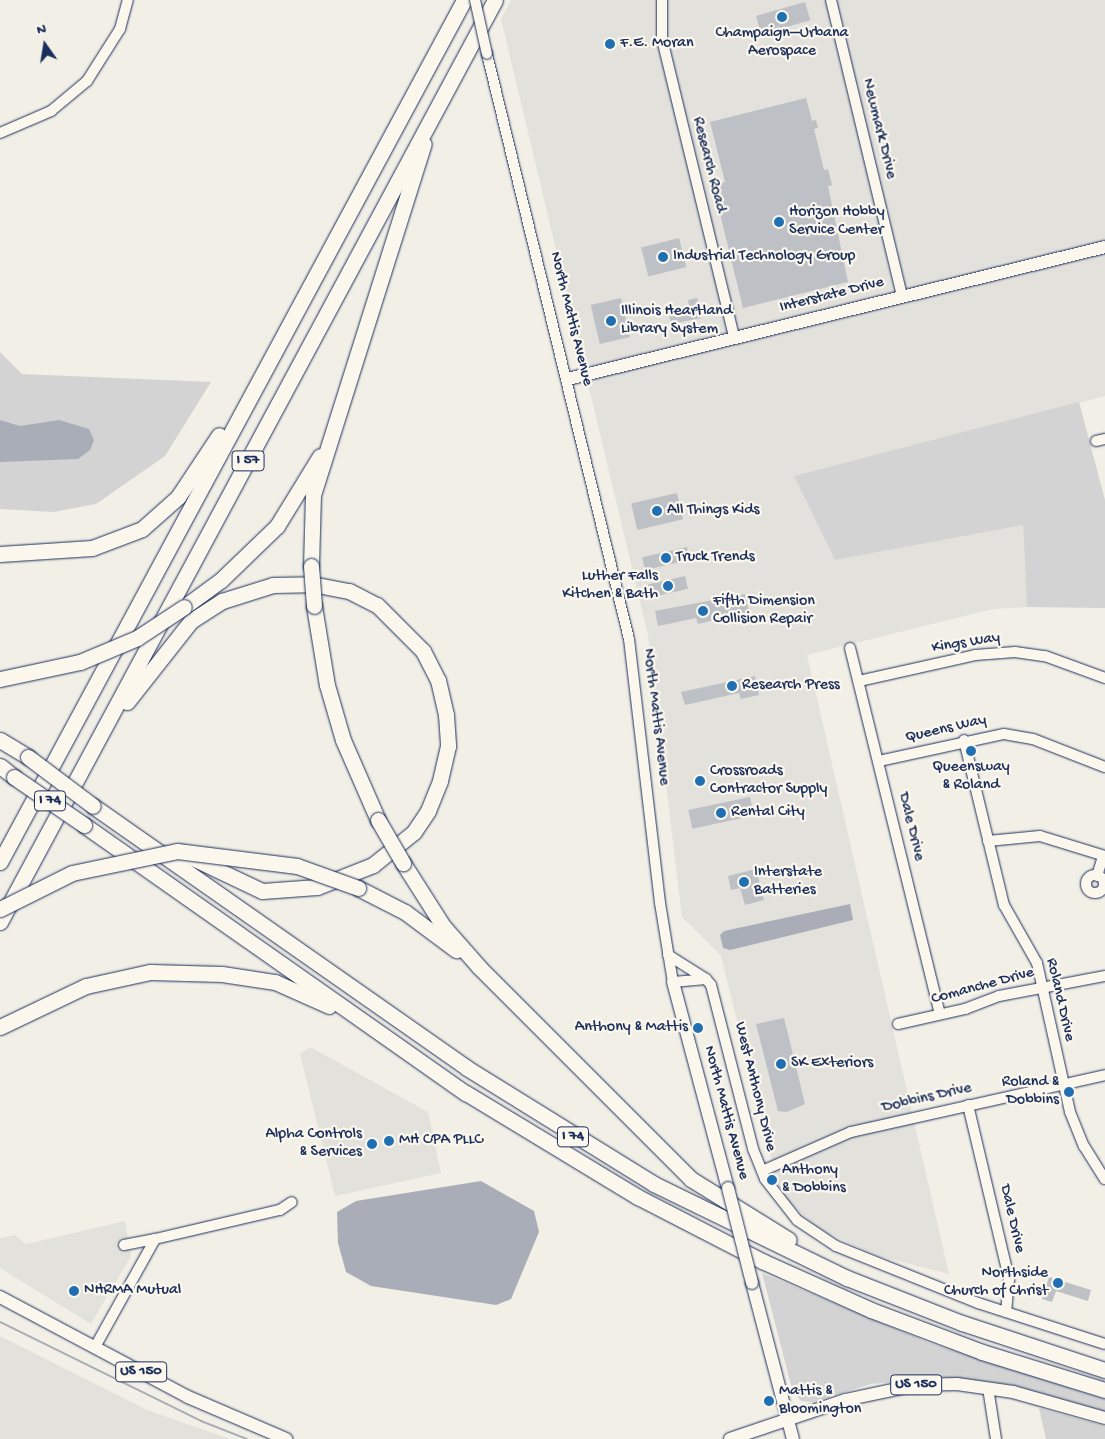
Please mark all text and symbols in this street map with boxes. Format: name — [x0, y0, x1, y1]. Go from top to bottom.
marker: Champaign–Urbana Aerospace — [776, 11, 788, 23]
north arrow — [20, 20, 70, 70]
text: N — [35, 21, 48, 39]
place label: Champaign–Urbana Aerospace — [716, 24, 848, 62]
place label: F.E. Moran — [620, 34, 694, 54]
marker: F.E. Moran — [604, 38, 616, 50]
street label: Newmark Drive — [856, 77, 900, 181]
street label: Research Road — [687, 115, 729, 215]
place label: Horizon Hobby Service Center — [789, 203, 885, 241]
marker: Horizon Hobby Service Center — [773, 216, 785, 228]
place label: Industrial Technology Group — [673, 247, 855, 267]
street label: North Mattis Avenue — [544, 250, 596, 388]
marker: Industrial Technology Group — [657, 251, 669, 263]
street label: Interstate Drive — [778, 274, 886, 318]
place label: Illinois Heartland Library System — [621, 302, 732, 340]
marker: Illinois Heartland Library System — [605, 315, 617, 327]
road number: I 57 — [230, 448, 266, 474]
place label: All Things Kids — [667, 501, 759, 521]
marker: All Things Kids — [651, 505, 663, 517]
place label: Truck Trends — [676, 548, 755, 568]
marker: Truck Trends — [660, 552, 672, 564]
place label: Luther Falls Kitchen & Bath — [562, 567, 658, 605]
marker: Luther Falls Kitchen & Bath — [662, 580, 674, 592]
place label: Fifth Dimension Collision Repair — [713, 592, 815, 630]
marker: Fifth Dimension Collision Repair — [697, 605, 709, 617]
street label: Kings Way — [930, 629, 1002, 659]
street label: North Mattis Avenue — [637, 648, 673, 786]
place label: Research Press — [742, 676, 840, 696]
marker: Research Press — [726, 680, 738, 692]
street label: Queens Way — [904, 711, 988, 749]
marker: Queensway & Roland — [965, 745, 977, 757]
place label: Queensway & Roland — [932, 758, 1010, 796]
place label: Crossroads Contractor Supply — [710, 762, 827, 800]
marker: Crossroads Contractor Supply — [694, 775, 706, 787]
road number: I 74 — [34, 788, 66, 814]
street label: Dale Drive — [892, 791, 928, 863]
place label: Rental City — [731, 803, 805, 823]
marker: Rental City — [715, 807, 727, 819]
place label: Interstate Batteries — [754, 863, 822, 901]
marker: Interstate Batteries — [738, 876, 750, 888]
street label: Roland Drive — [1040, 957, 1078, 1043]
street label: Comanche Drive — [929, 964, 1037, 1010]
place label: Anthony & Mattis — [575, 1018, 688, 1038]
street label: West Anthony Drive — [729, 1020, 779, 1154]
marker: Anthony & Mattis — [692, 1022, 704, 1034]
street label: North Mattis Avenue — [698, 1044, 752, 1182]
place label: SK Exteriors — [791, 1054, 873, 1074]
marker: SK Exteriors — [775, 1058, 787, 1070]
place label: Roland & Dobbins — [1002, 1073, 1059, 1111]
street label: Dobbins Drive — [880, 1079, 974, 1119]
marker: Roland & Dobbins — [1063, 1086, 1075, 1098]
road number: I 74 — [557, 1124, 589, 1150]
place label: Alpha Controls & Services — [265, 1125, 362, 1163]
place label: MH CPA PLLC — [399, 1131, 483, 1151]
marker: MH CPA PLLC — [383, 1135, 395, 1147]
marker: Alpha Controls & Services — [366, 1138, 378, 1150]
place label: Anthony & Dobbins — [782, 1161, 846, 1199]
marker: Anthony & Dobbins — [766, 1174, 778, 1186]
street label: Dale Drive — [994, 1183, 1028, 1255]
place label: Northside Church of Christ — [944, 1264, 1048, 1302]
marker: Northside Church of Christ — [1052, 1277, 1064, 1289]
place label: NHRMA Mutual — [84, 1281, 181, 1301]
marker: NHRMA Mutual — [68, 1285, 80, 1297]
road number: US 150 — [115, 1360, 167, 1384]
road number: US 150 — [890, 1372, 942, 1398]
place label: Mattis & Bloomington — [779, 1382, 861, 1420]
marker: Mattis & Bloomington — [763, 1395, 775, 1407]

